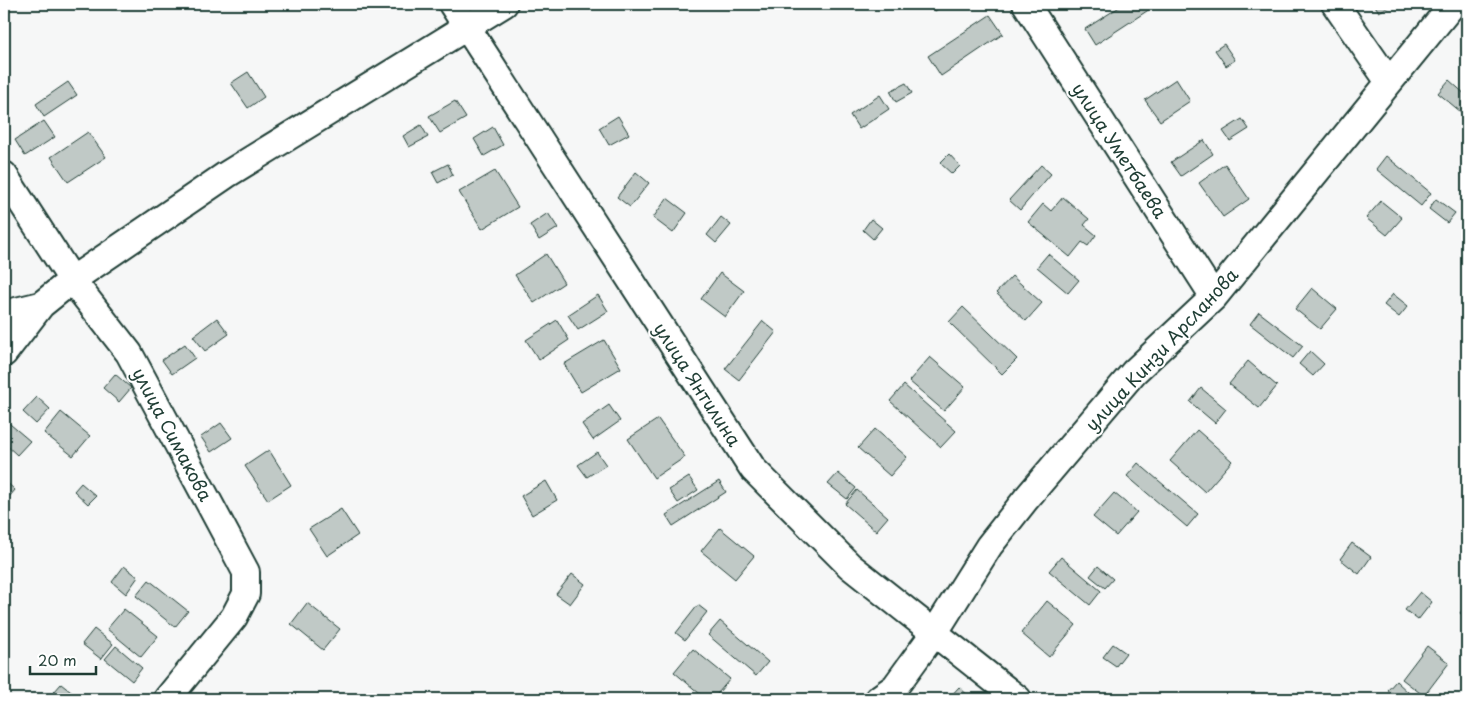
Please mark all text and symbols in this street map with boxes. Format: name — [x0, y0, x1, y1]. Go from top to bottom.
street label: улица Уметбаева — [1066, 77, 1175, 224]
street label: улица Кинзи Арсланова — [1078, 261, 1244, 437]
street label: улица Янтилина — [648, 317, 749, 452]
street label: улица Симакова — [126, 362, 220, 506]
scale bar — [30, 643, 96, 675]
text: 20 m — [38, 648, 77, 671]

